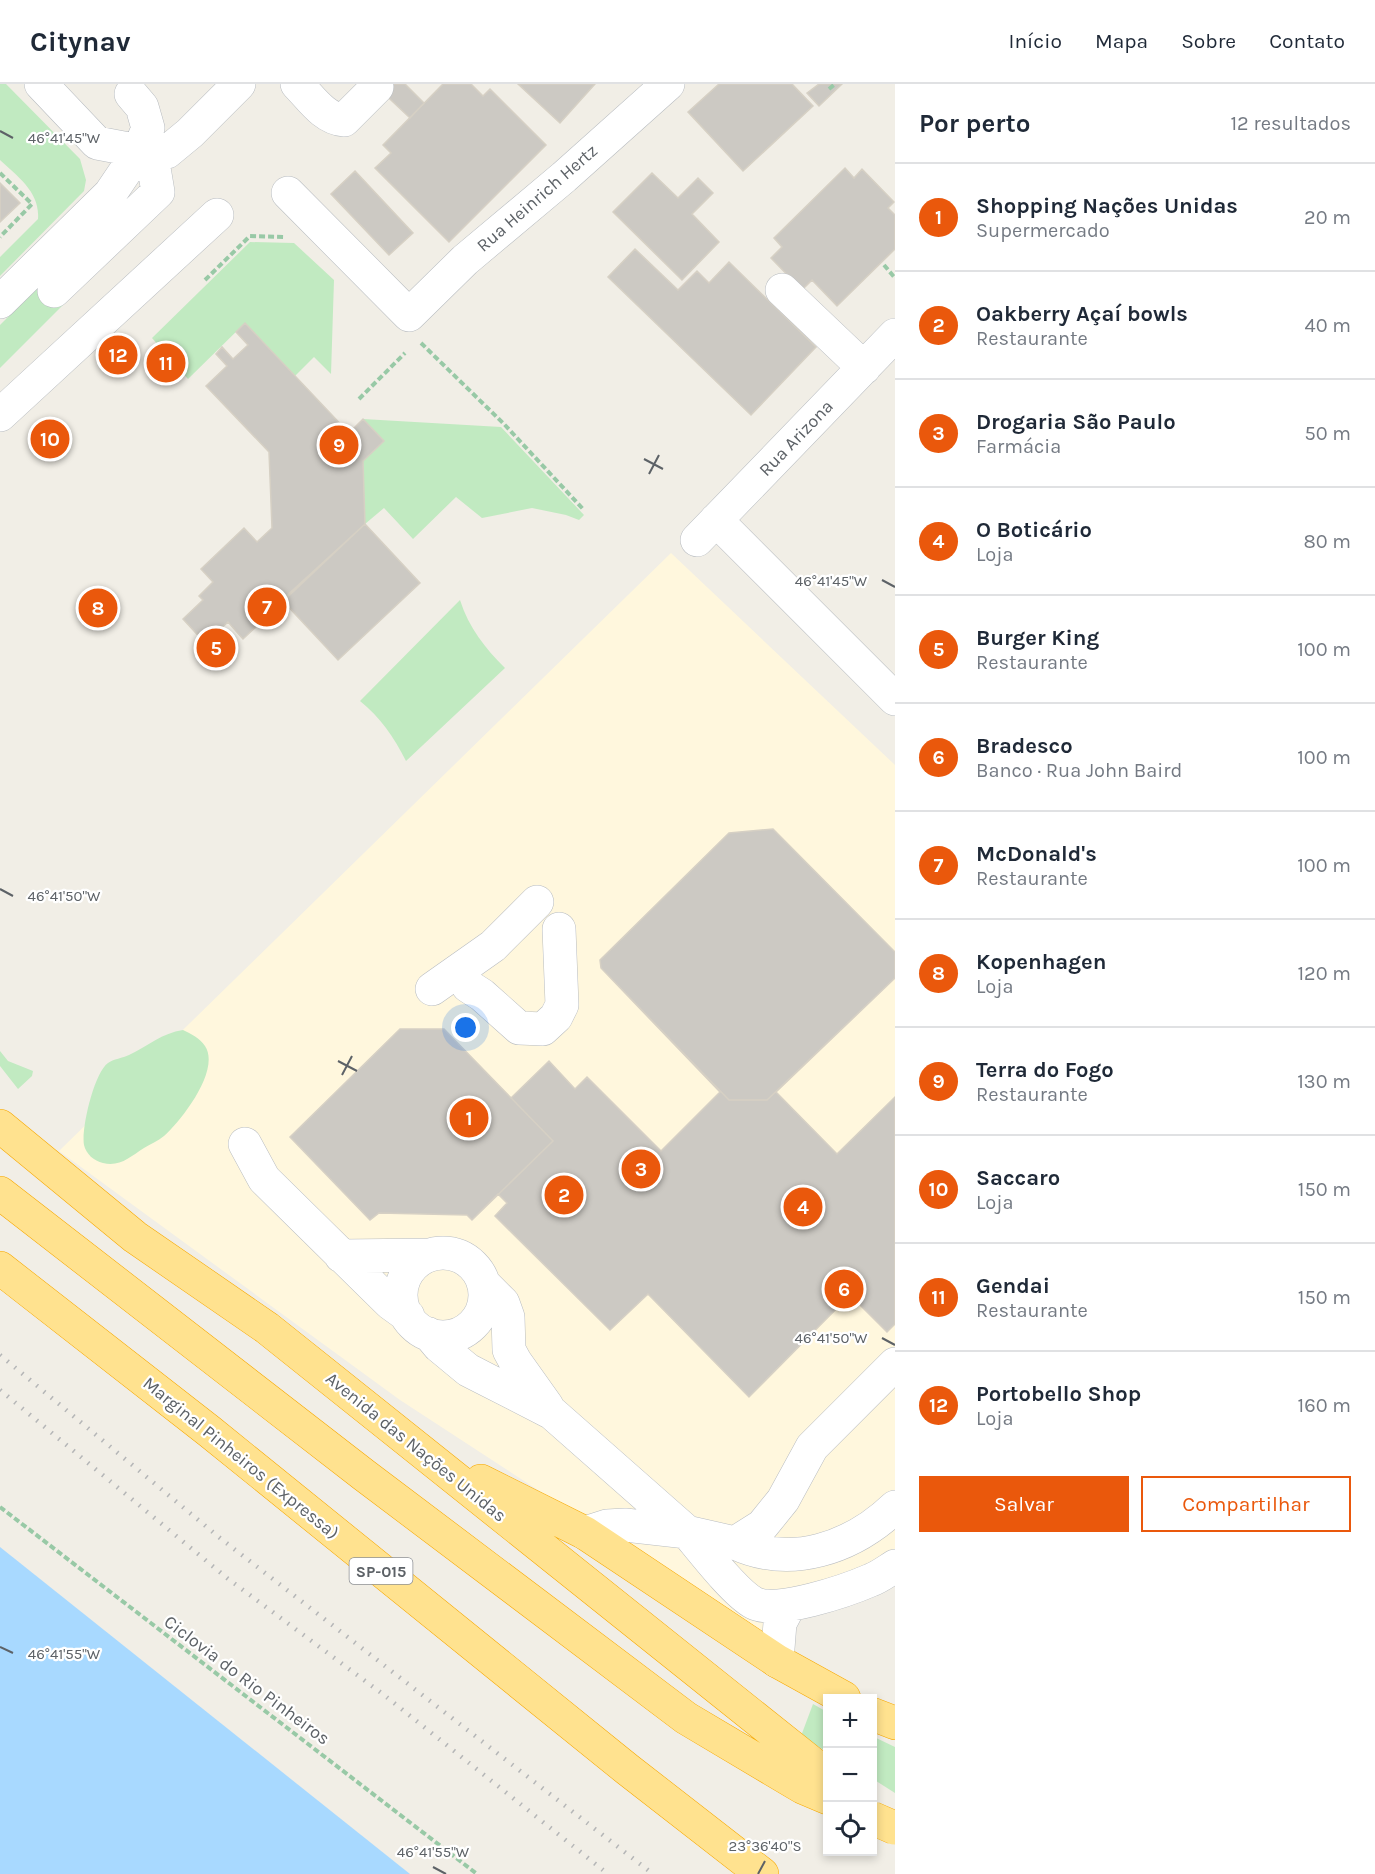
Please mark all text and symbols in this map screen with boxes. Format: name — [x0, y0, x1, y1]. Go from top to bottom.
text: Citynav — [30, 25, 130, 58]
text: Início — [1009, 29, 1062, 53]
text: Mapa — [1095, 29, 1148, 53]
text: Sobre — [1181, 29, 1236, 53]
text: Contato — [1269, 29, 1345, 53]
text: Por perto — [919, 108, 1030, 139]
text: 12 resultados — [1231, 112, 1351, 135]
text: 46°41'45"W — [28, 129, 101, 147]
street label: Rua Heinrich Hertz — [472, 140, 602, 256]
text: Shopping Nações Unidas — [976, 193, 1238, 219]
text: 1 — [935, 206, 942, 229]
text: 20 m — [1304, 206, 1351, 229]
text: Supermercado — [976, 219, 1110, 242]
text: Oakberry Açaí bowls — [976, 301, 1188, 327]
text: 2 — [932, 314, 945, 337]
text: 40 m — [1305, 314, 1351, 337]
text: Restaurante — [976, 327, 1088, 350]
pin: 12 — [98, 332, 138, 378]
pin: 11 — [146, 340, 186, 386]
street label: Rua Arizona — [754, 395, 838, 481]
text: Drogaria São Paulo — [976, 409, 1176, 435]
pin: 10 — [31, 416, 70, 462]
pin: 9 — [320, 422, 358, 468]
text: 3 — [932, 422, 945, 445]
text: 50 m — [1304, 422, 1351, 445]
text: Farmácia — [976, 435, 1061, 458]
text: O Boticário — [976, 517, 1092, 543]
text: 4 — [933, 530, 944, 553]
text: 80 m — [1303, 530, 1351, 553]
text: Loja — [976, 543, 1014, 566]
text: 46°41'45"W — [795, 572, 868, 590]
pin: 7 — [248, 584, 286, 630]
pin: 8 — [78, 586, 118, 630]
text: Burger King — [976, 625, 1099, 651]
pin: 5 — [196, 626, 236, 670]
text: 5 — [933, 638, 944, 661]
text: 100 m — [1297, 638, 1351, 661]
text: Restaurante — [976, 651, 1088, 674]
text: Bradesco — [976, 733, 1073, 759]
text: 6 — [932, 746, 945, 769]
text: 100 m — [1297, 746, 1351, 769]
text: Banco · Rua John Baird — [976, 759, 1182, 782]
text: McDonald's — [976, 841, 1097, 867]
text: 7 — [934, 854, 943, 877]
text: 100 m — [1297, 854, 1351, 877]
text: Restaurante — [976, 867, 1088, 890]
text: 46°41'50"W — [28, 887, 101, 905]
text: Kopenhagen — [976, 949, 1106, 975]
text: 8 — [932, 962, 945, 985]
text: 120 m — [1297, 962, 1351, 985]
text: Loja — [976, 975, 1014, 998]
your location — [451, 1013, 480, 1042]
text: Terra do Fogo — [976, 1057, 1114, 1083]
text: 9 — [932, 1070, 945, 1093]
text: 130 m — [1297, 1070, 1351, 1093]
text: Restaurante — [976, 1083, 1088, 1106]
pin: 1 — [450, 1096, 488, 1140]
pin: 3 — [622, 1146, 660, 1192]
text: Saccaro — [976, 1165, 1060, 1191]
pin: 2 — [544, 1172, 584, 1218]
text: 10 — [929, 1178, 948, 1201]
text: 150 m — [1298, 1178, 1351, 1201]
pin: 4 — [784, 1184, 822, 1230]
text: Loja — [976, 1191, 1014, 1214]
pin: 6 — [824, 1266, 864, 1312]
text: Gendai — [976, 1273, 1050, 1299]
text: 11 — [931, 1286, 946, 1309]
text: 150 m — [1298, 1286, 1351, 1309]
text: Restaurante — [976, 1299, 1088, 1322]
text: 46°41'50"W — [795, 1329, 868, 1347]
street label: Avenida das Nações Unidas — [321, 1367, 511, 1527]
street label: Marginal Pinheiros (Expressa) — [139, 1372, 343, 1544]
text: Portobello Shop — [976, 1381, 1141, 1407]
text: 12 — [929, 1394, 948, 1417]
text: 160 m — [1298, 1394, 1351, 1417]
text: Loja — [976, 1407, 1014, 1430]
button: Salvar — [919, 1476, 1129, 1532]
button: Compartilhar — [1141, 1476, 1351, 1532]
road number: SP-015 — [350, 1558, 412, 1584]
street label: Ciclovia do Rio Pinheiros — [160, 1610, 334, 1750]
text: 46°41'55"W — [28, 1645, 101, 1663]
map controls — [823, 1694, 877, 1856]
button: + — [823, 1694, 877, 1748]
button: − — [823, 1748, 877, 1802]
button: locate — [823, 1802, 877, 1856]
text: 23°36'40"S — [728, 1837, 802, 1855]
text: 46°41'55"W — [397, 1843, 470, 1861]

